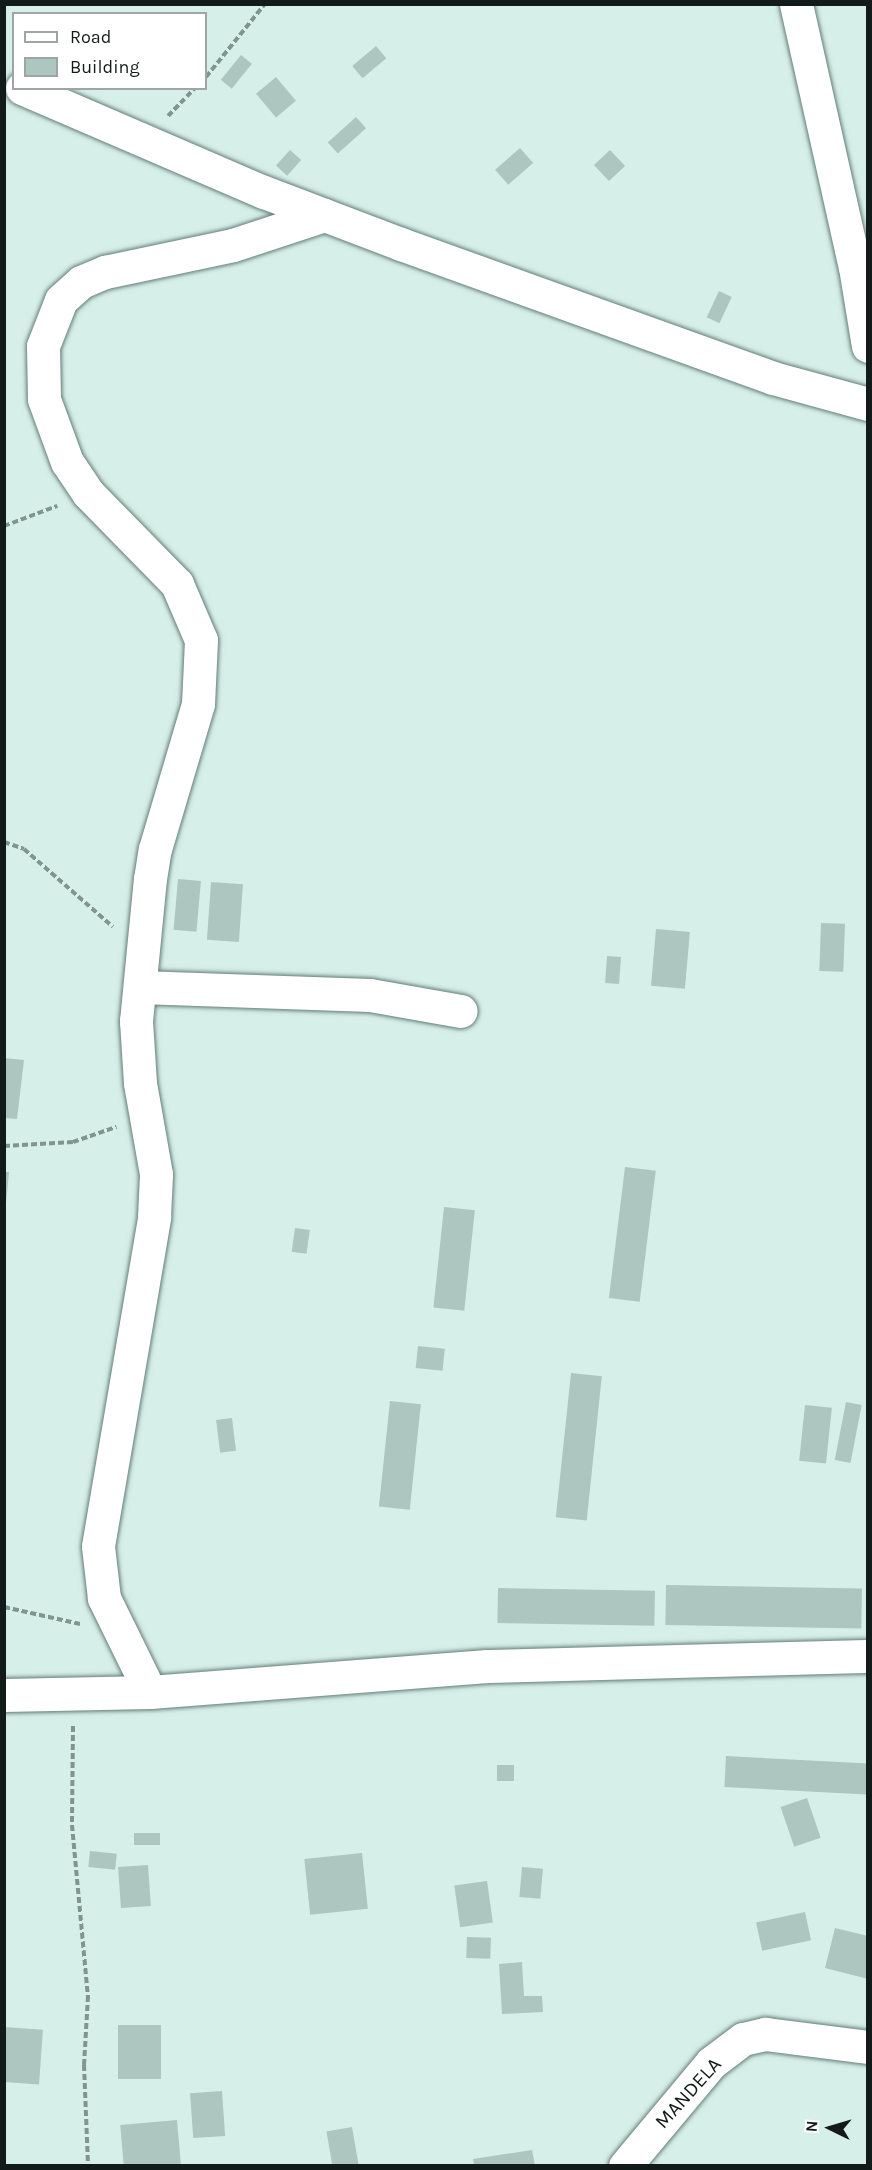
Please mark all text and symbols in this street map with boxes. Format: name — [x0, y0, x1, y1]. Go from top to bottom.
legend — [12, 12, 207, 90]
text: Road — [70, 26, 111, 48]
text: Building — [70, 56, 140, 78]
street label: MANDELA — [650, 2052, 726, 2134]
north arrow — [800, 2098, 860, 2158]
text: N — [802, 2120, 822, 2133]

